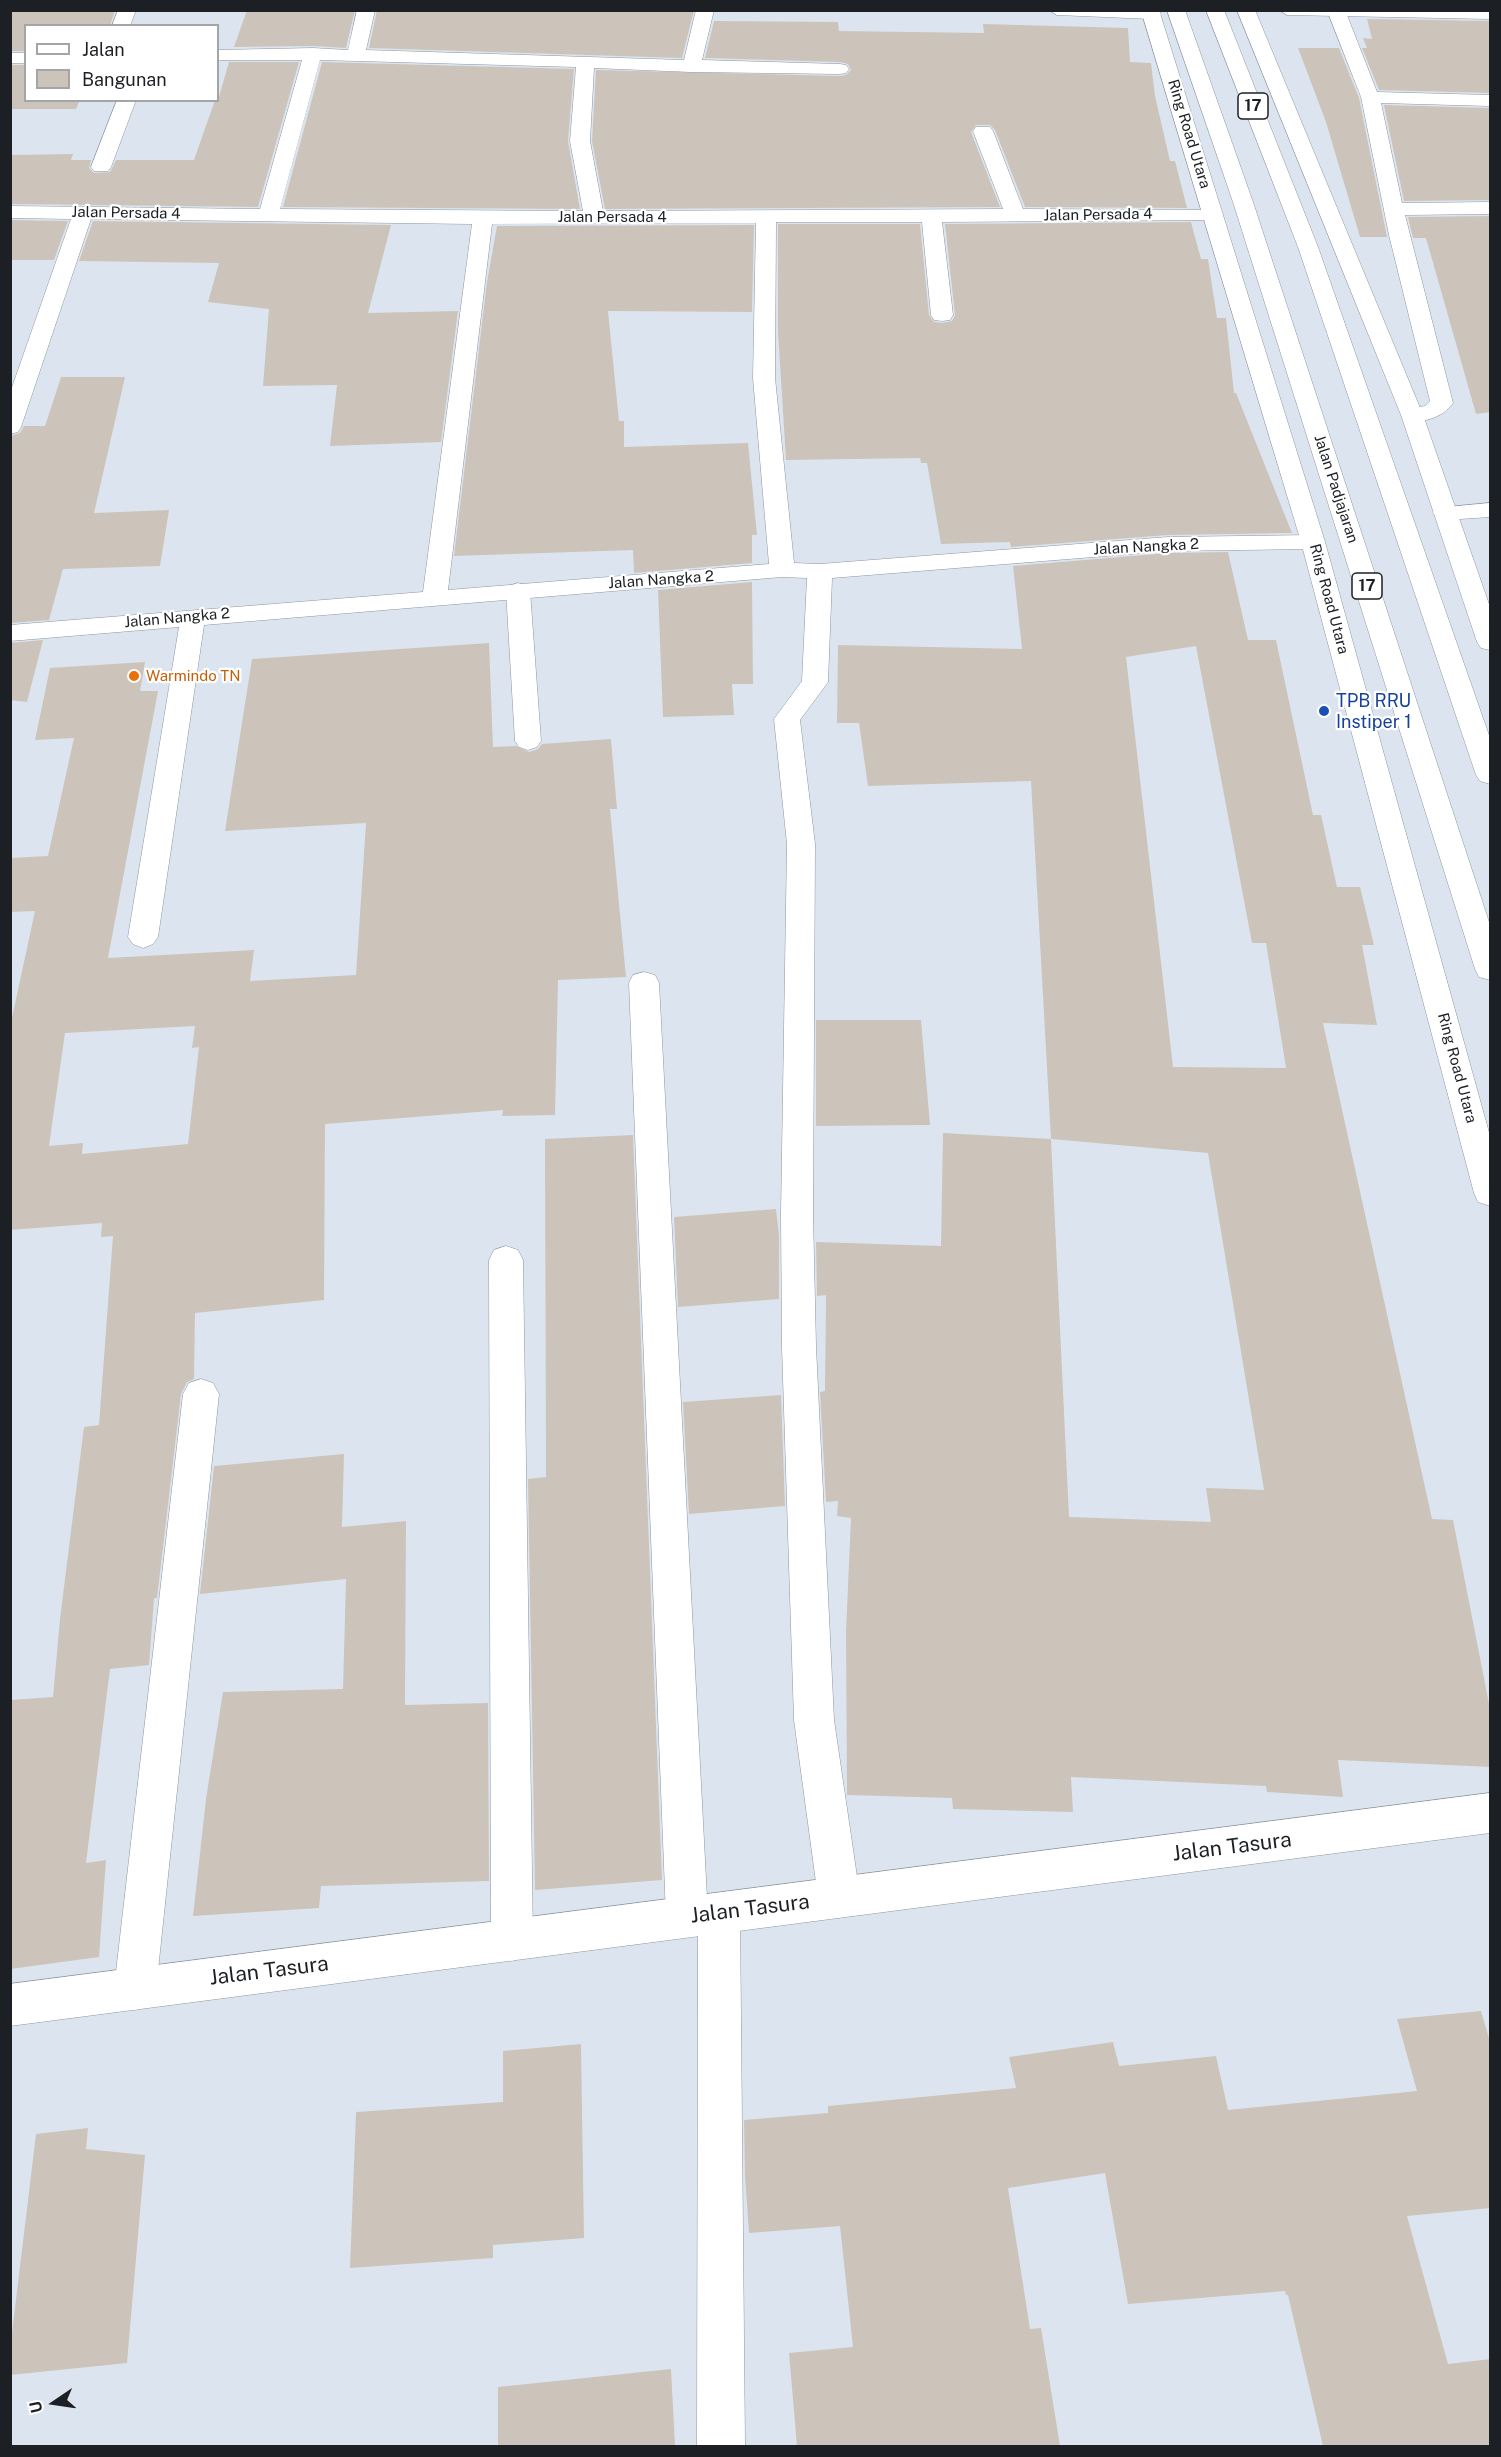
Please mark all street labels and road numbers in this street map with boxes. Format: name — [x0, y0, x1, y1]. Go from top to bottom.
street label: Ring Road Utara — [1164, 77, 1214, 191]
road number: 17 — [1238, 93, 1268, 119]
street label: Jalan Persada 4 — [71, 203, 181, 223]
street label: Jalan Persada 4 — [1043, 205, 1153, 225]
street label: Jalan Persada 4 — [557, 208, 667, 226]
street label: Jalan Padjajaran — [1310, 433, 1362, 545]
street label: Jalan Nangka 2 — [1093, 535, 1199, 559]
street label: Ring Road Utara — [1306, 542, 1352, 656]
street label: Jalan Nangka 2 — [608, 567, 714, 593]
road number: 17 — [1352, 573, 1382, 599]
street label: Jalan Nangka 2 — [123, 604, 231, 632]
street label: Ring Road Utara — [1434, 1011, 1480, 1125]
street label: Jalan Tasura — [1171, 1827, 1293, 1867]
street label: Jalan Tasura — [689, 1889, 811, 1929]
street label: Jalan Tasura — [208, 1951, 330, 1991]

